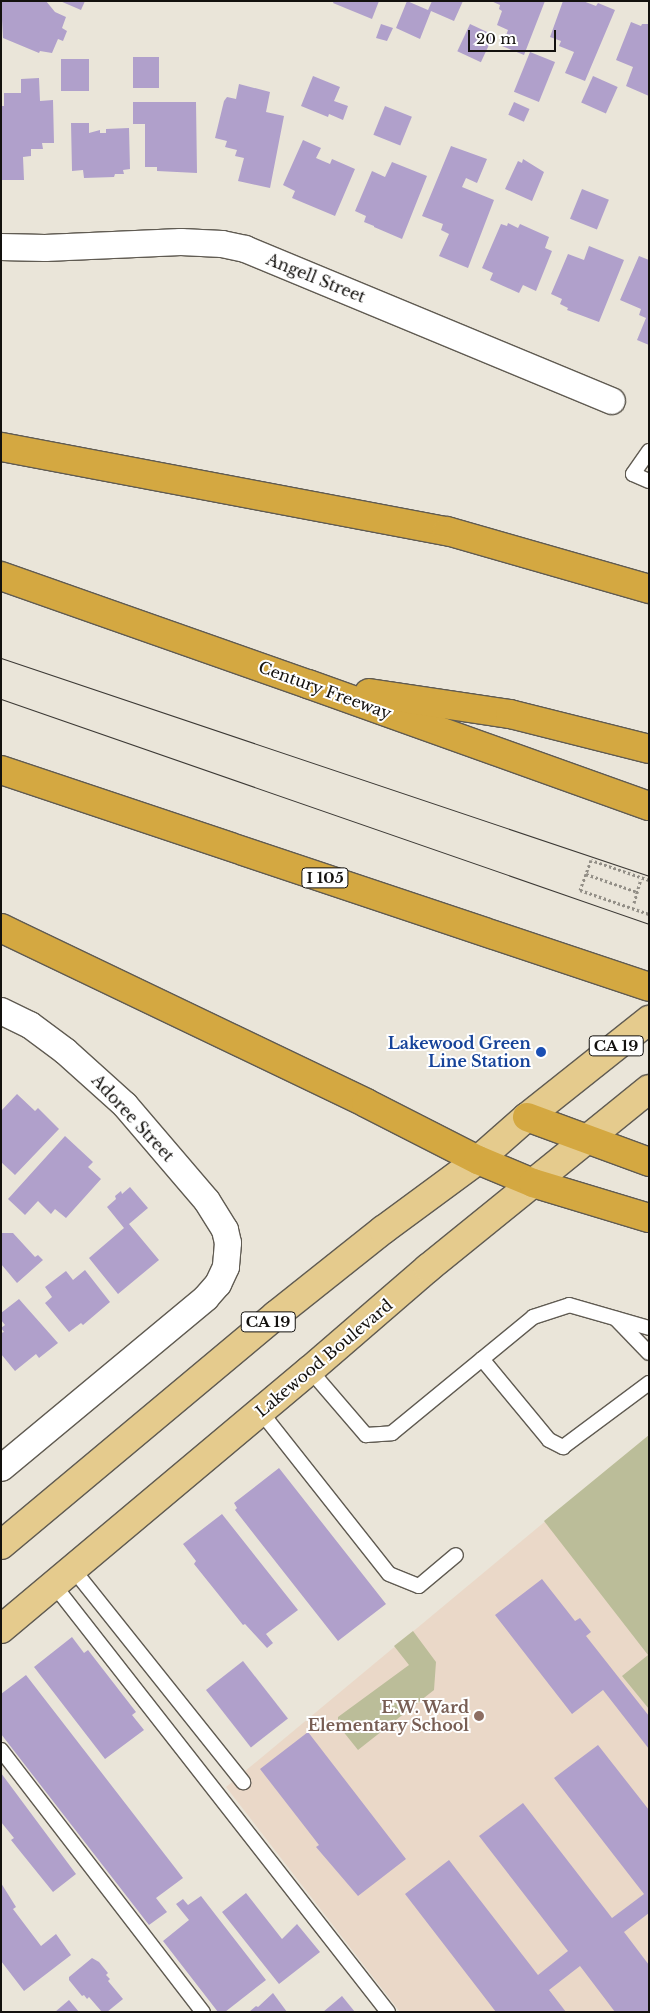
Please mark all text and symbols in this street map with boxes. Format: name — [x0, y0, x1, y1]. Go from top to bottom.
scale bar — [470, 20, 558, 52]
text: 20 m — [476, 29, 516, 48]
street label: Angell Street — [264, 249, 368, 307]
street label: Century Freeway — [256, 657, 394, 723]
road number: I 105 — [301, 866, 349, 890]
place label: Lakewood Green Line Station — [388, 1033, 531, 1071]
road number: CA 19 — [587, 1034, 645, 1058]
marker: Lakewood Green Line Station — [535, 1046, 547, 1058]
street label: Adoree Street — [88, 1071, 178, 1165]
street label: Lakewood Boulevard — [252, 1295, 396, 1421]
road number: CA 19 — [239, 1310, 297, 1334]
place label: E.W. Ward Elementary School — [307, 1697, 469, 1735]
marker: E.W. Ward Elementary School — [473, 1710, 485, 1722]

